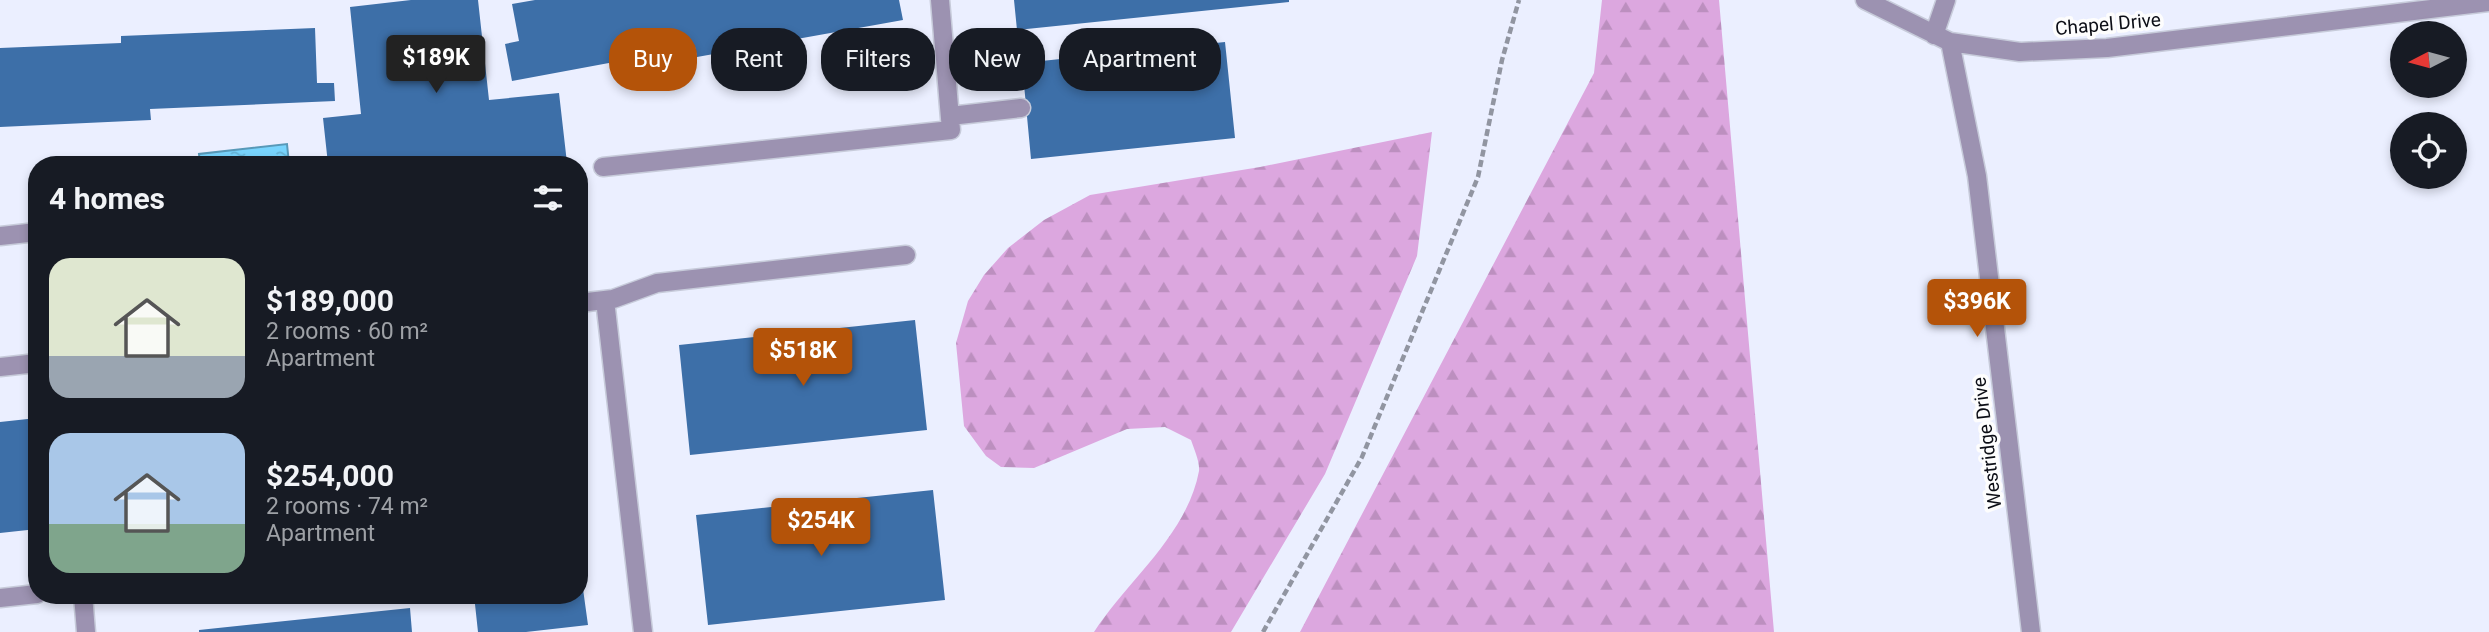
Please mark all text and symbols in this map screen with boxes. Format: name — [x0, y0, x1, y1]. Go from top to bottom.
street label: Chapel Drive — [2054, 8, 2162, 40]
north arrow — [2390, 21, 2468, 98]
map controls — [2390, 21, 2467, 189]
chip: Buy — [609, 28, 697, 91]
chip: Rent — [711, 28, 807, 91]
chip: Filters — [821, 28, 935, 91]
chip: New — [949, 28, 1045, 91]
chip: Apartment — [1059, 28, 1221, 91]
pin: $189K — [387, 36, 485, 95]
text: $189K — [402, 44, 470, 71]
button: locate — [2390, 112, 2467, 189]
icon: filters — [529, 179, 567, 217]
text: 4 homes — [49, 181, 165, 216]
pin: $396K — [1928, 280, 2026, 339]
text: $189,000 — [266, 283, 394, 318]
icon: home — [105, 286, 189, 370]
text: $396K — [1943, 288, 2011, 315]
text: 2 rooms · 60 m² — [266, 318, 428, 345]
pin: $518K — [754, 328, 852, 388]
text: $518K — [769, 337, 837, 364]
text: Apartment — [266, 345, 375, 372]
street label: Westridge Drive — [1968, 376, 2006, 510]
text: $254,000 — [266, 458, 394, 493]
icon: home — [105, 461, 189, 545]
text: 2 rooms · 74 m² — [266, 493, 428, 520]
pin: $254K — [772, 498, 870, 558]
text: $254K — [787, 507, 855, 534]
text: Apartment — [266, 520, 375, 547]

